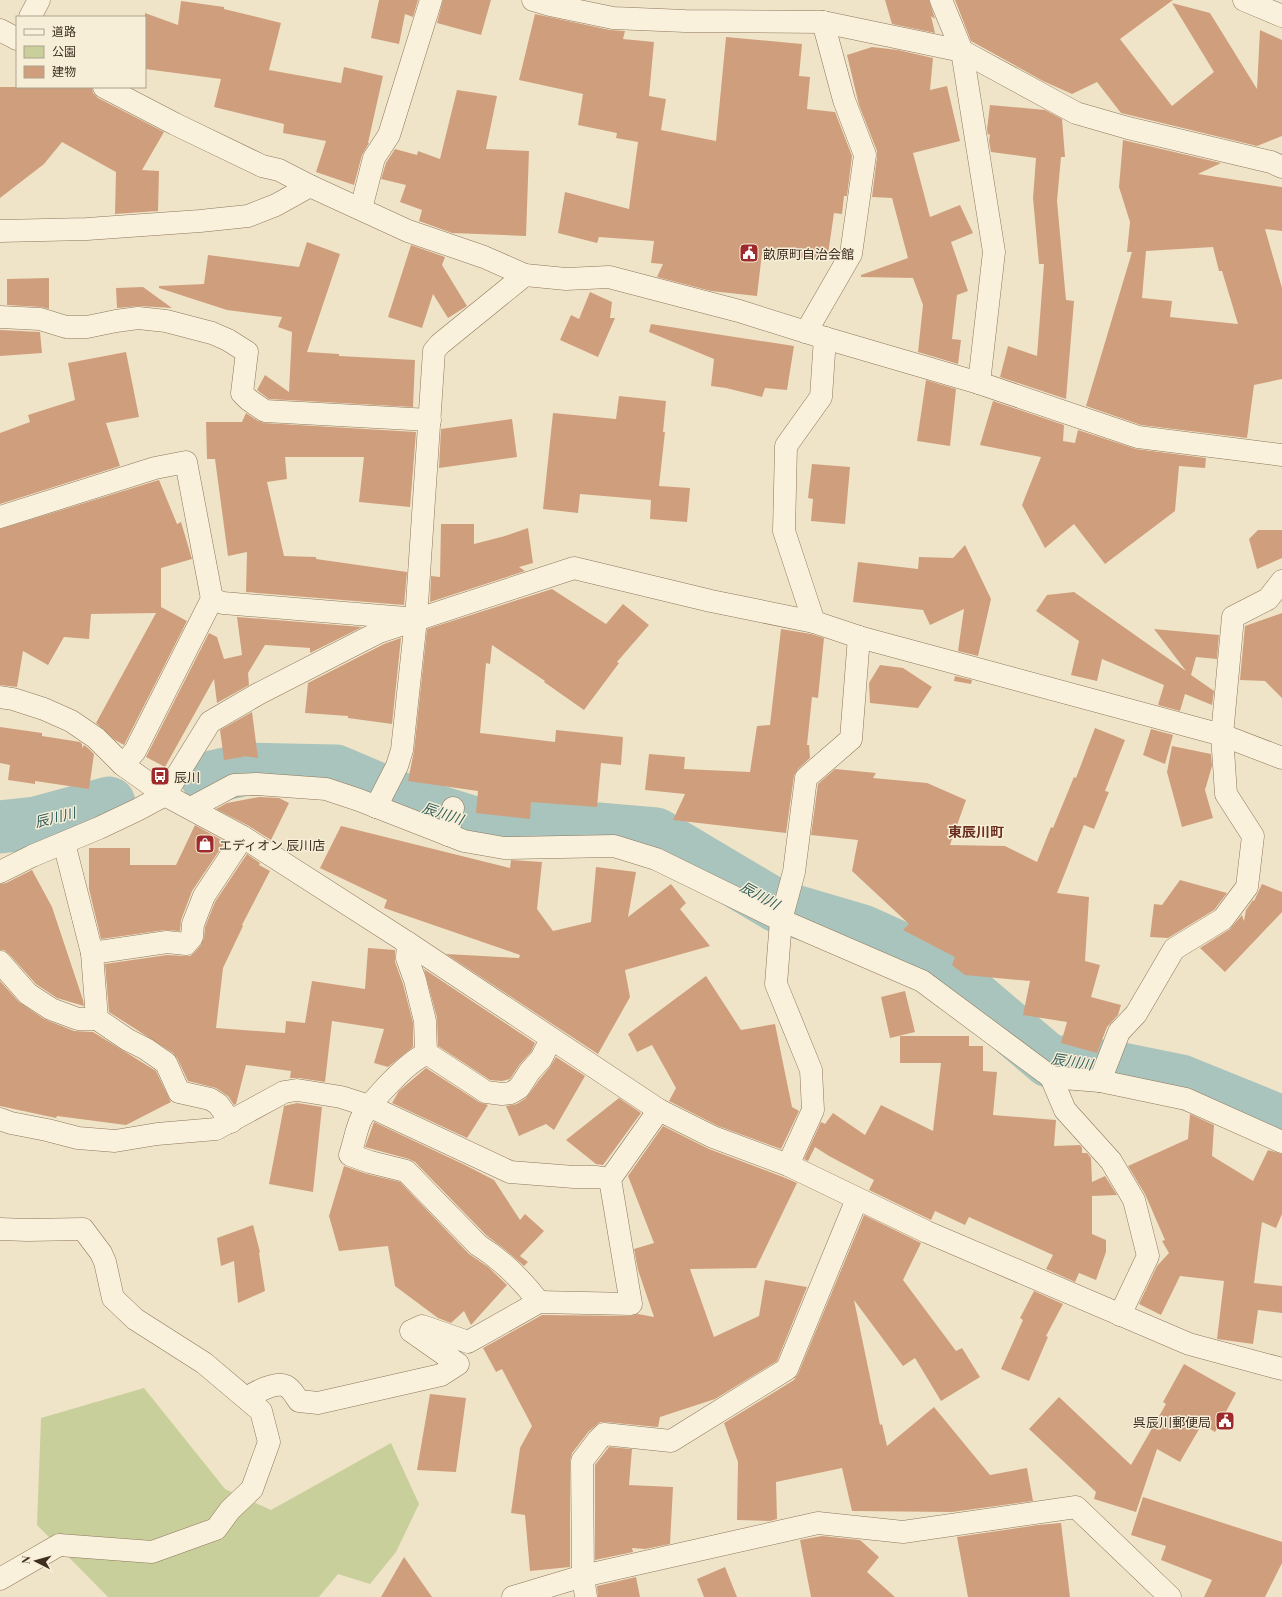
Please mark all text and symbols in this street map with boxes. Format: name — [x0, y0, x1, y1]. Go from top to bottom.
legend — [16, 16, 146, 88]
text: 道路 — [52, 23, 76, 39]
text: 公園 — [52, 43, 76, 59]
text: 建物 — [52, 63, 76, 79]
public building icon: 畝原町自治会館 — [738, 242, 760, 264]
place label: 畝原町自治会館 — [763, 245, 854, 262]
bus stop icon: 辰川 — [149, 765, 171, 787]
place label: 辰川 — [174, 768, 200, 785]
water label: 辰川川 — [420, 797, 468, 829]
water label: 辰川川 — [32, 802, 80, 831]
district label: 東辰川町 — [948, 822, 1004, 841]
shop icon: エディオン 辰川店 — [194, 833, 216, 855]
place label: エディオン 辰川店 — [219, 836, 325, 853]
water label: 辰川川 — [737, 877, 785, 914]
water label: 辰川川 — [1050, 1048, 1096, 1074]
public building icon: 呉辰川郵便局 — [1214, 1410, 1236, 1432]
place label: 呉辰川郵便局 — [1133, 1413, 1211, 1430]
north arrow — [16, 1541, 56, 1581]
text: N — [18, 1555, 33, 1565]

